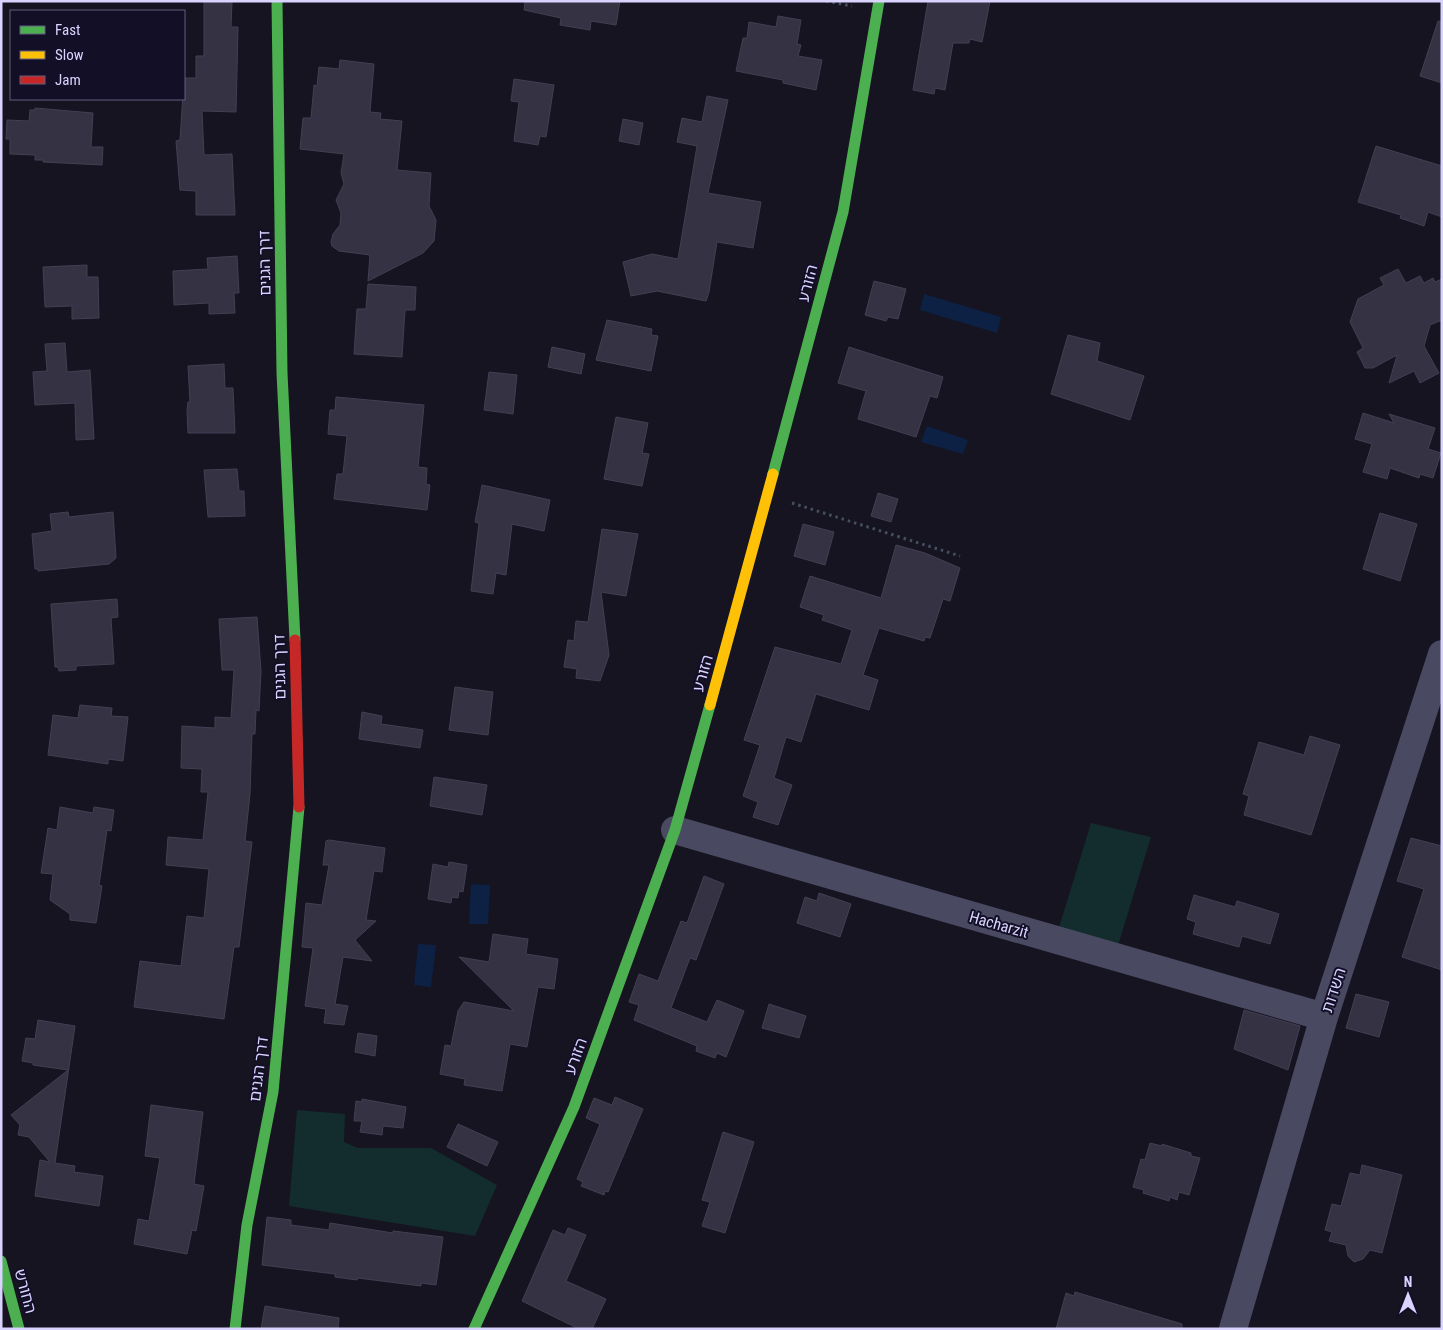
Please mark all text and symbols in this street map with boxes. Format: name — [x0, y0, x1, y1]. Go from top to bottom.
legend — [10, 10, 185, 100]
text: Fast — [55, 21, 80, 39]
text: Slow — [55, 46, 84, 64]
text: Jam — [55, 71, 81, 89]
street label: דרך הגנים — [254, 230, 275, 296]
street label: הזורע — [793, 262, 822, 304]
street label: דרך הגנים — [269, 634, 290, 700]
street label: הזורע — [688, 652, 717, 694]
street label: Hacharzit — [967, 907, 1031, 942]
street label: השדות — [1317, 965, 1350, 1015]
street label: דרך הגנים — [245, 1035, 272, 1103]
street label: הזורע — [560, 1035, 591, 1077]
street label: החורש — [10, 1267, 41, 1315]
north arrow — [1383, 1270, 1433, 1320]
text: N — [1404, 1274, 1412, 1290]

